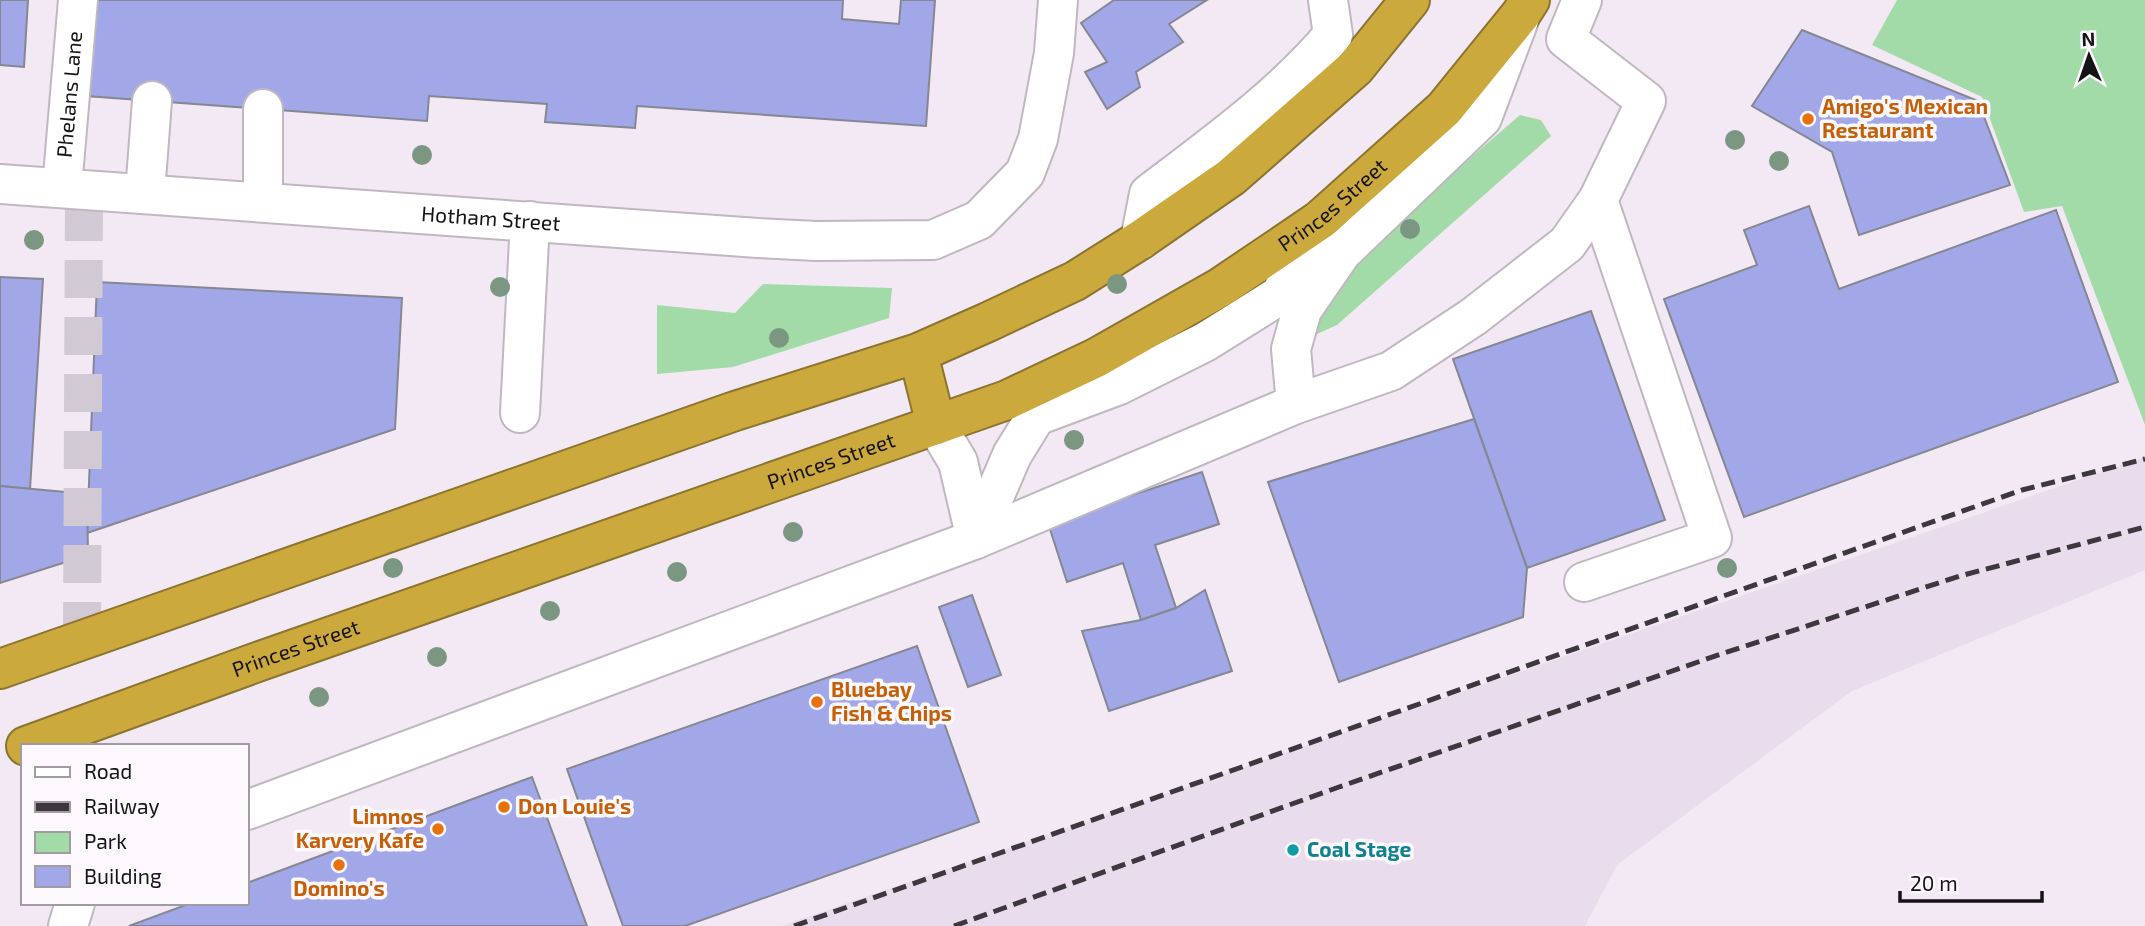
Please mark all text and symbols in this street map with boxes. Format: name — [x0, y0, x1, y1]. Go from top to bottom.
north arrow — [2054, 21, 2124, 91]
text: N — [2081, 27, 2096, 50]
street label: Phelans Lane — [51, 30, 86, 159]
place label: Amigo's Mexican Restaurant — [1822, 93, 1988, 142]
marker: Amigo's Mexican Restaurant — [1800, 111, 1816, 127]
street label: Princes Street — [1273, 152, 1391, 256]
street label: Hotham Street — [421, 200, 561, 235]
street label: Princes Street — [764, 426, 898, 494]
street label: Princes Street — [228, 613, 363, 681]
place label: Bluebay Fish & Chips — [831, 676, 952, 725]
marker: Bluebay Fish & Chips — [809, 694, 825, 710]
legend — [21, 744, 248, 905]
text: Road — [84, 758, 132, 783]
text: Railway — [84, 793, 160, 818]
place label: Don Louie's — [518, 793, 631, 818]
marker: Don Louie's — [496, 799, 512, 815]
place label: Limnos Karvery Kafe — [296, 803, 424, 853]
marker: Limnos Karvery Kafe — [430, 821, 446, 837]
text: Park — [84, 828, 127, 853]
place label: Coal Stage — [1307, 836, 1412, 861]
marker: Coal Stage — [1285, 842, 1301, 858]
marker: Domino's — [331, 857, 347, 873]
scale bar — [1900, 860, 2042, 904]
text: Building — [84, 863, 162, 888]
text: 20 m — [1910, 870, 1958, 895]
place label: Domino's — [293, 875, 385, 900]

